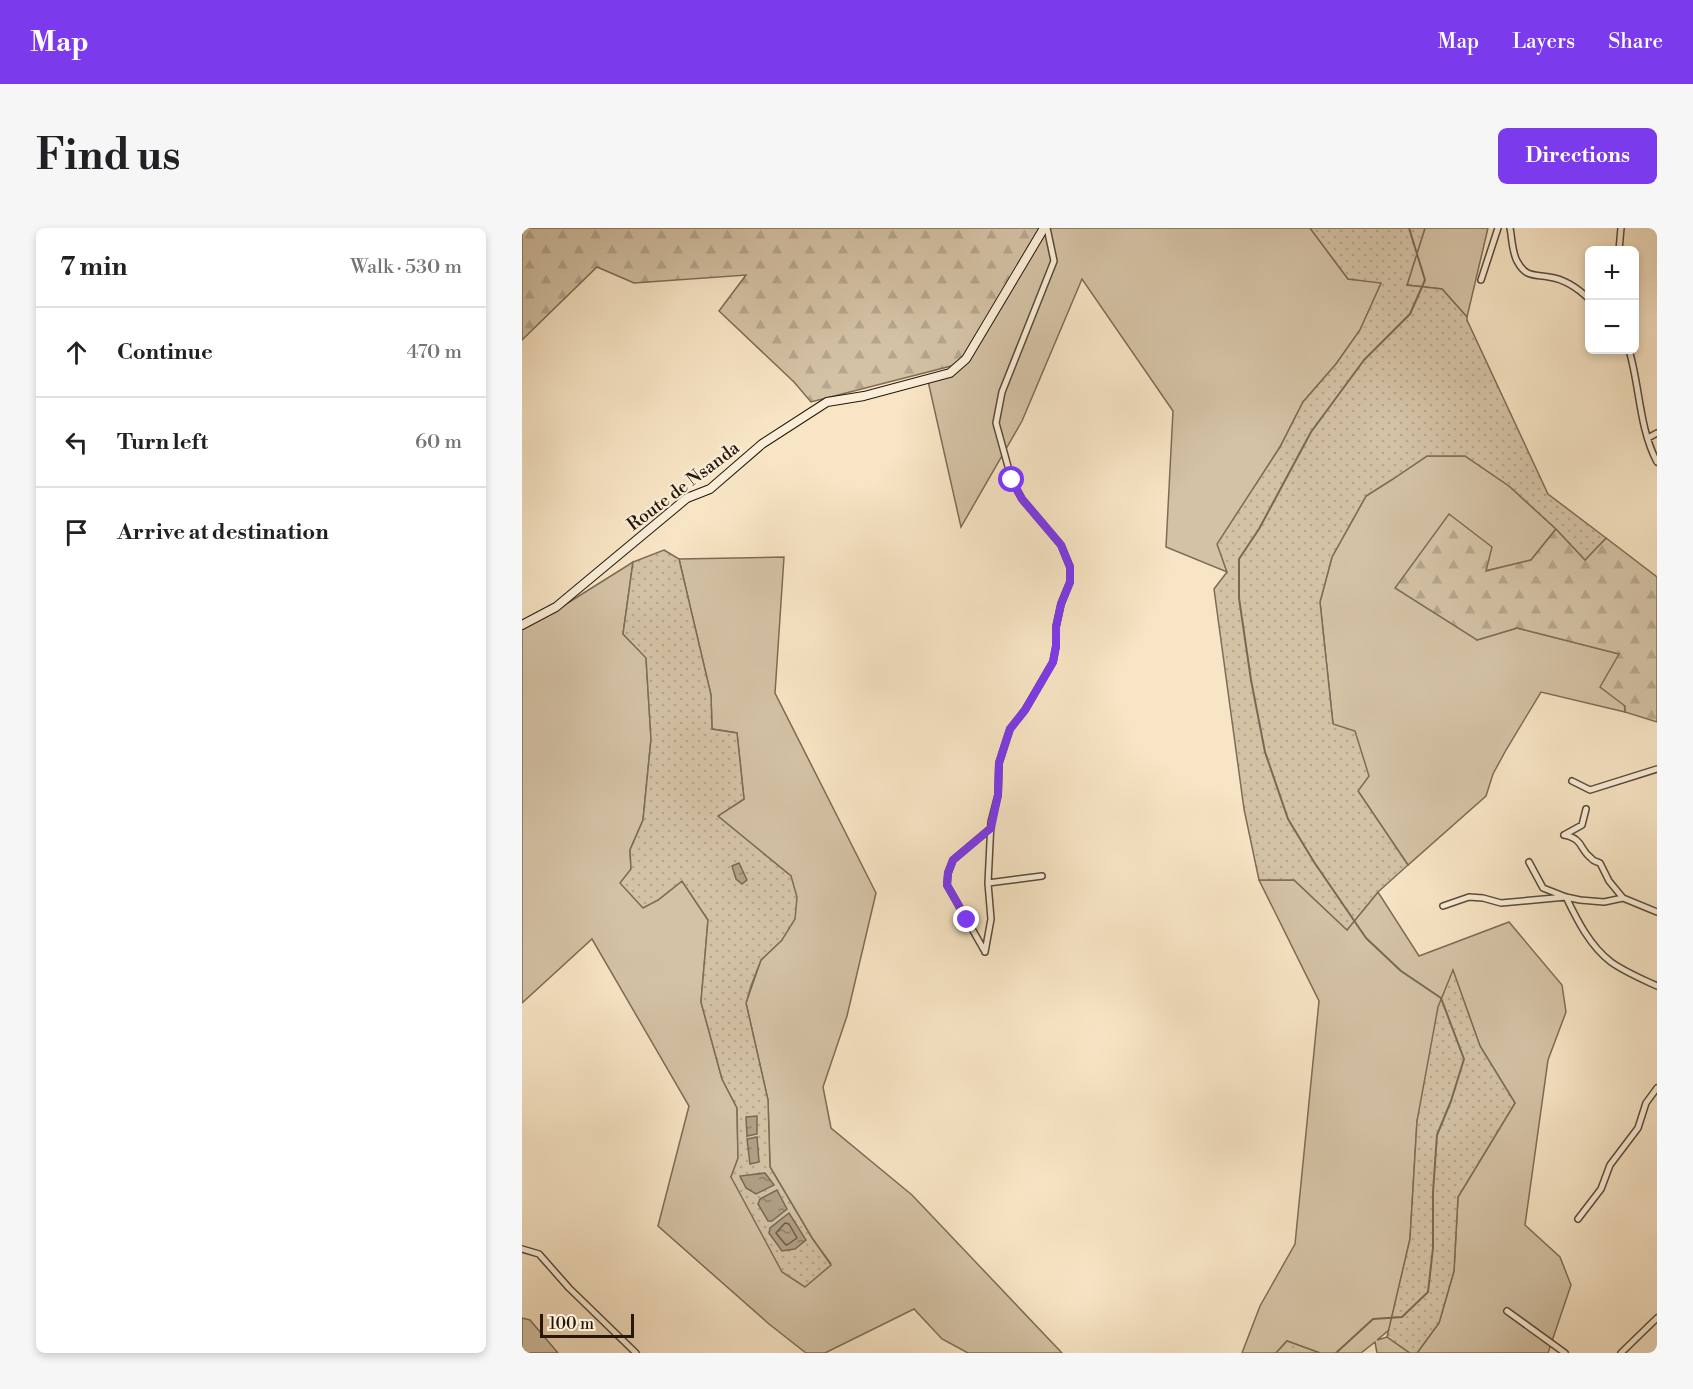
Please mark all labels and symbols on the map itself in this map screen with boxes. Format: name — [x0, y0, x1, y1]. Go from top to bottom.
street label: Route de Nsanda — [622, 436, 745, 536]
route start — [998, 466, 1024, 492]
route end — [953, 906, 979, 932]
scale bar — [540, 1311, 634, 1338]

